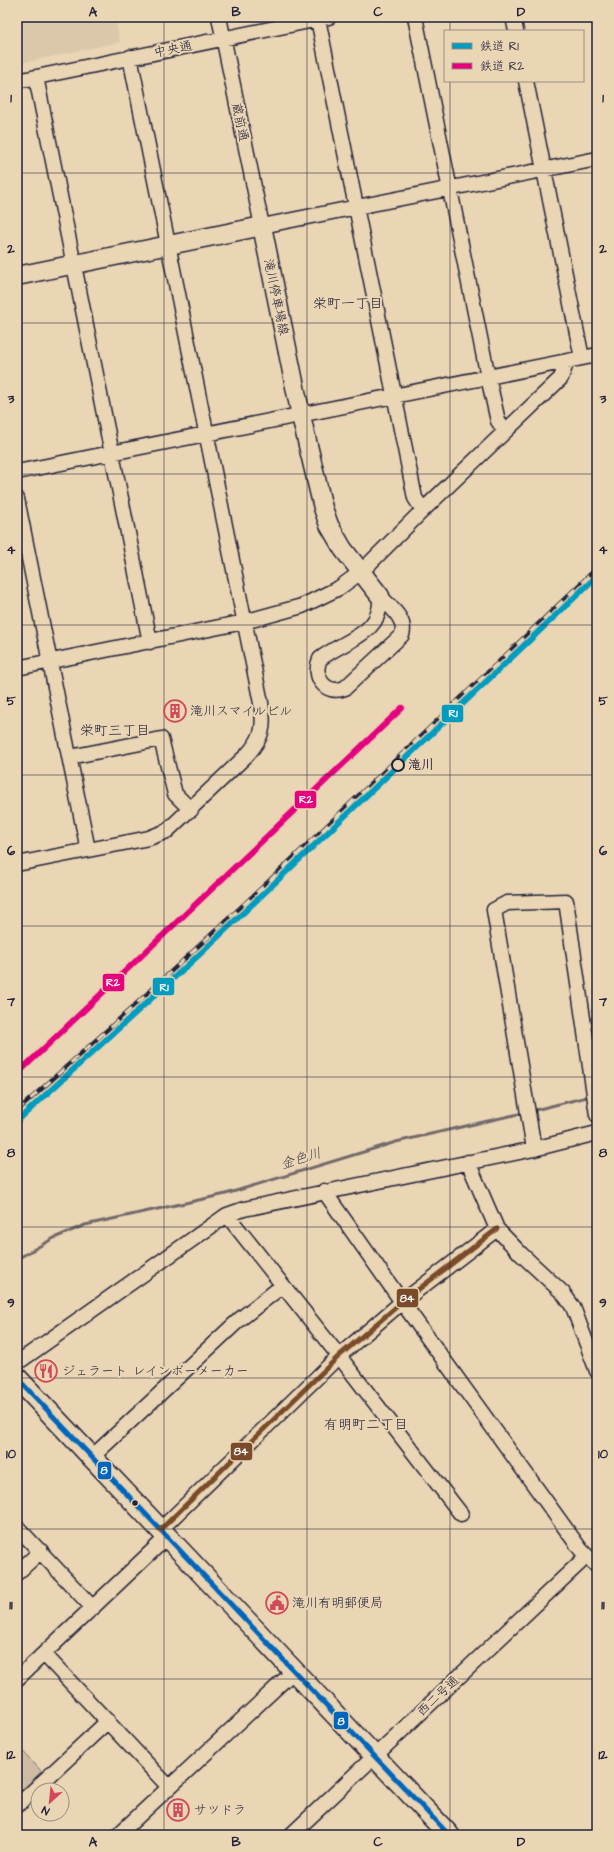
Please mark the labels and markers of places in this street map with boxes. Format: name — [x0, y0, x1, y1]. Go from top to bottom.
building icon: 滝川スマイルビル — [162, 698, 188, 724]
place label: 滝川スマイルビル — [190, 702, 292, 720]
place label: 滝川 — [408, 756, 434, 774]
marker: 滝川 — [391, 758, 405, 772]
restaurant icon: ジェラート レインボーメーカー — [33, 1358, 59, 1384]
place label: ジェラート レインボーメーカー — [62, 1362, 249, 1380]
unlabelled marker — [130, 1498, 140, 1508]
public building icon: 滝川有明郵便局 — [264, 1590, 290, 1616]
place label: 滝川有明郵便局 — [292, 1594, 383, 1612]
building icon: サツドラ — [165, 1797, 191, 1823]
place label: サツドラ — [194, 1801, 246, 1819]

